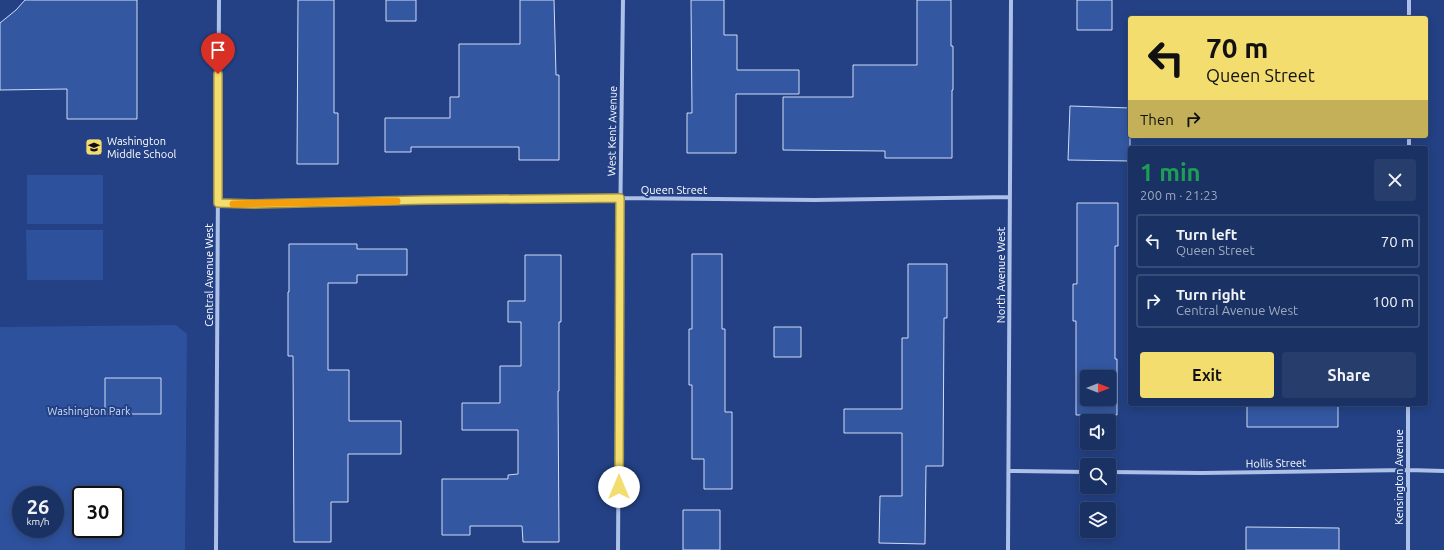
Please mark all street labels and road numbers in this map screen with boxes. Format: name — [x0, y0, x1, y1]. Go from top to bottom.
street label: West Kent Avenue — [605, 86, 619, 176]
street label: Queen Street — [641, 184, 708, 196]
street label: Central Avenue West — [203, 223, 215, 327]
street label: North Avenue West — [995, 226, 1007, 323]
street label: Kensington Avenue — [1393, 429, 1405, 525]
street label: Hollis Street — [1246, 456, 1307, 470]

